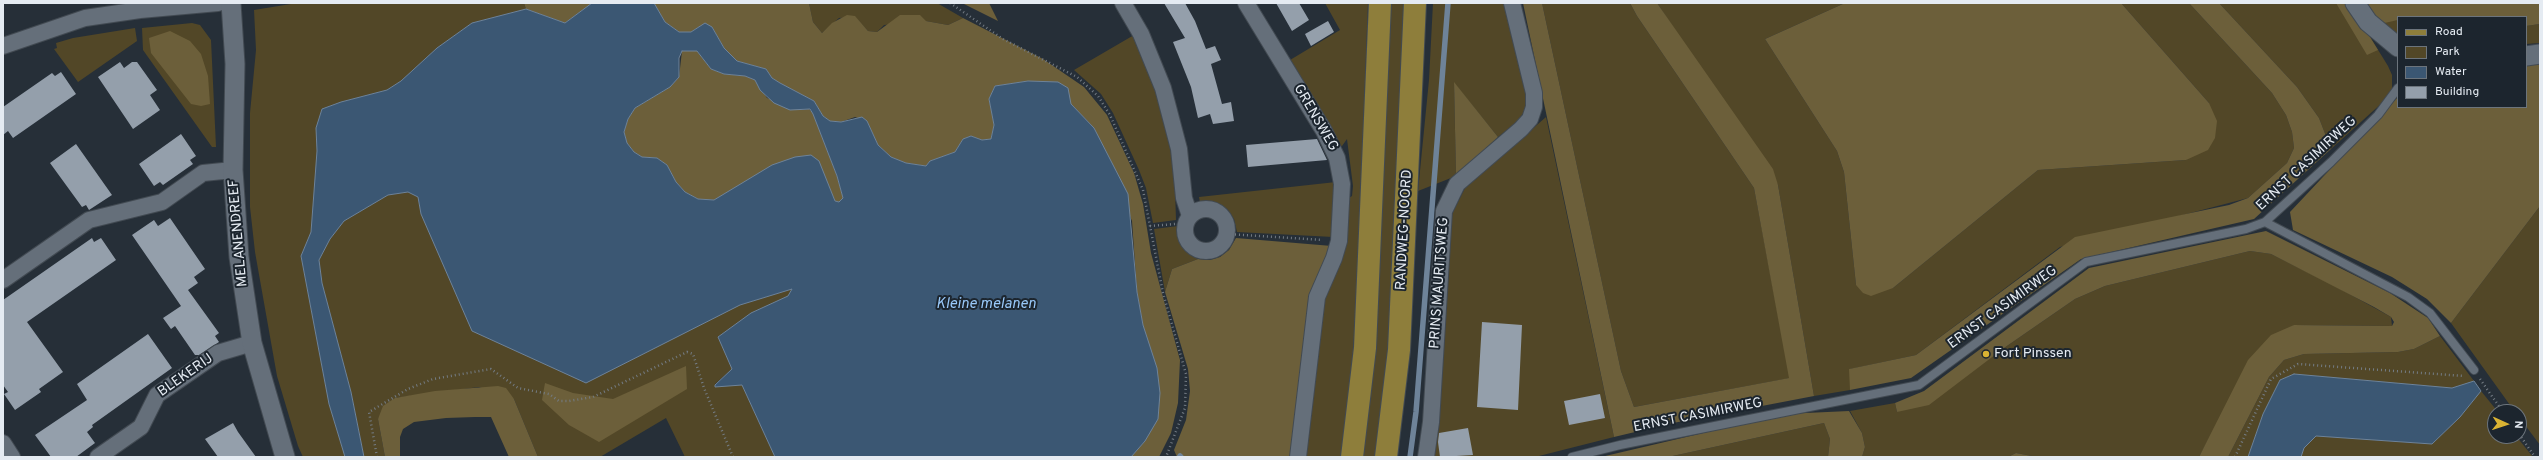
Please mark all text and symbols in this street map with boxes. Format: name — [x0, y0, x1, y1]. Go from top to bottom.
legend — [2397, 16, 2527, 108]
text: Road — [2435, 24, 2463, 40]
text: Park — [2435, 44, 2460, 60]
text: Water — [2435, 64, 2467, 80]
street label: GRENSWEG — [1289, 82, 1341, 154]
text: Building — [2435, 84, 2479, 100]
street label: ERNST CASIMIRWEG — [2253, 113, 2361, 215]
street label: RANDWEG-NOORD — [1393, 169, 1417, 291]
street label: MELANENDREEF — [226, 178, 252, 288]
street label: PRINS MAURITSWEG — [1427, 217, 1453, 349]
street label: ERNST CASIMIRWEG — [1945, 263, 2061, 353]
water label: Kleine melanen — [936, 296, 1036, 314]
place label: Fort Pinssen — [1994, 346, 2072, 362]
marker: Fort Pinssen — [1981, 349, 1991, 359]
street label: BLEKERIJ — [155, 351, 217, 401]
street label: ERNST CASIMIRWEG — [1632, 395, 1764, 437]
north arrow — [2487, 404, 2527, 444]
text: N — [2511, 420, 2525, 429]

